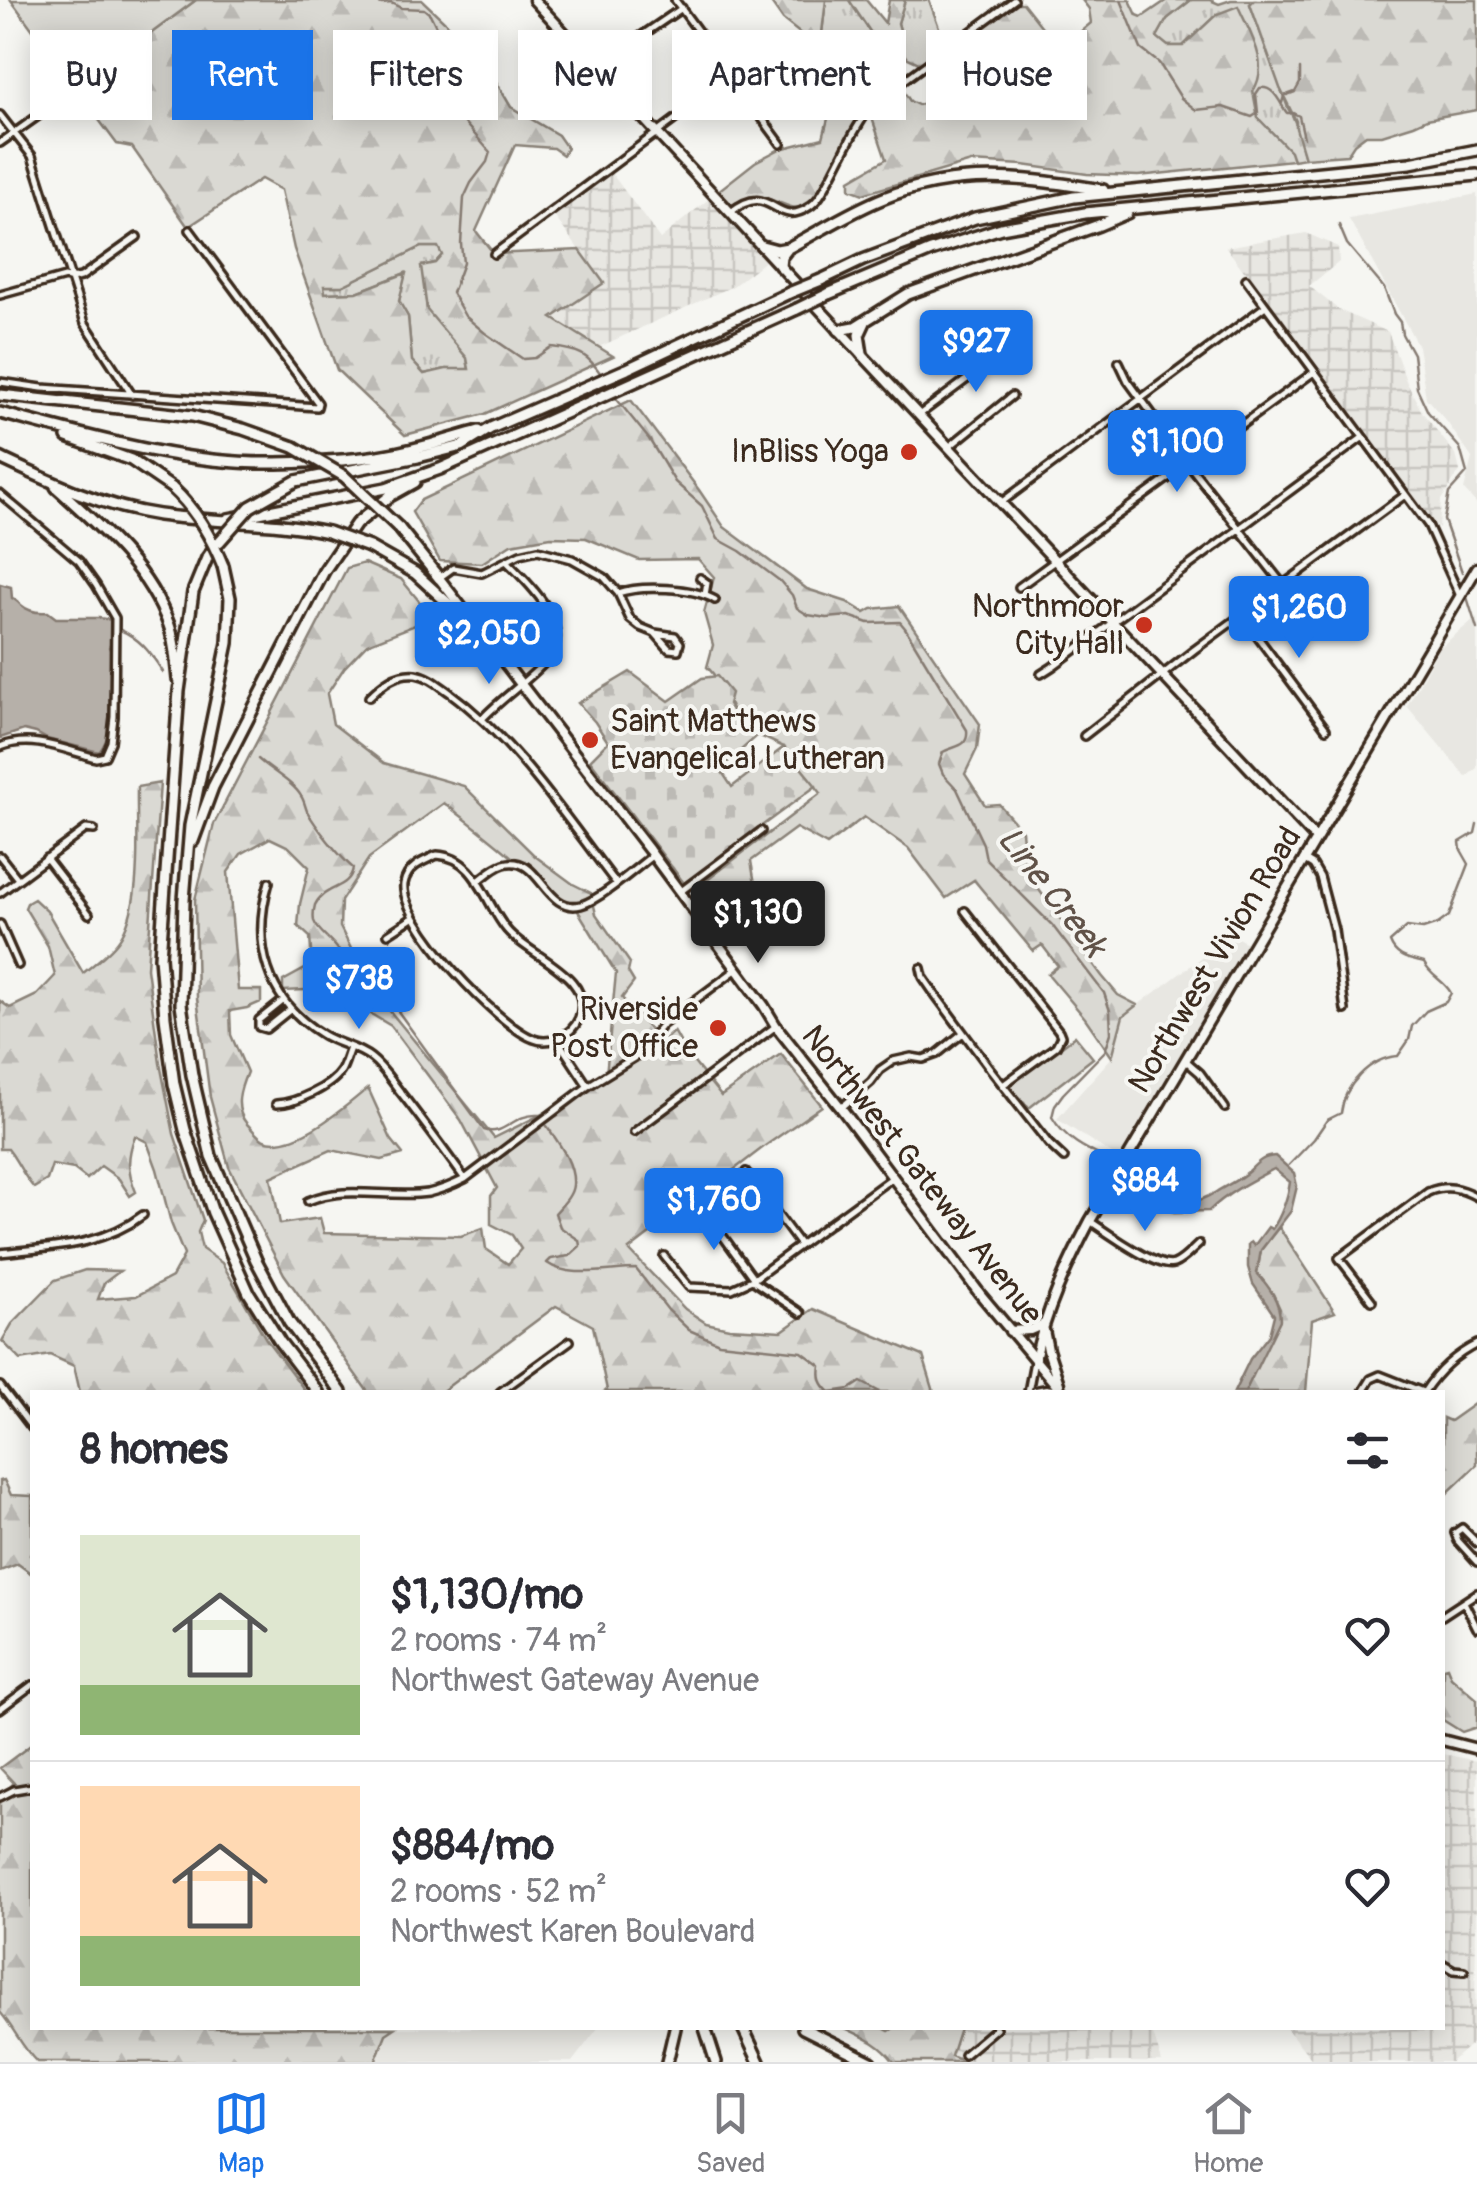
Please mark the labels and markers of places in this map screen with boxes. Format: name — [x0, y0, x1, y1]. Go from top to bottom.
pin: $927 — [917, 310, 1035, 395]
pin: $1,100 — [1096, 410, 1258, 495]
place label: InBliss Yoga — [731, 432, 889, 472]
marker: InBliss Yoga — [898, 441, 920, 463]
pin: $1,260 — [1218, 576, 1380, 661]
place label: Northmoor City Hall — [972, 587, 1125, 664]
pin: $2,050 — [408, 602, 570, 687]
marker: Northmoor City Hall — [1133, 614, 1155, 636]
place label: Saint Matthews Evangelical Lutheran — [610, 702, 885, 779]
marker: Saint Matthews Evangelical Lutheran — [579, 729, 601, 751]
pin: $1,130 — [677, 881, 839, 966]
pin: $738 — [300, 947, 418, 1032]
place label: Riverside Post Office — [550, 990, 698, 1067]
marker: Riverside Post Office — [707, 1017, 729, 1039]
pin: $884 — [1086, 1149, 1204, 1234]
pin: $1,760 — [633, 1168, 795, 1253]

